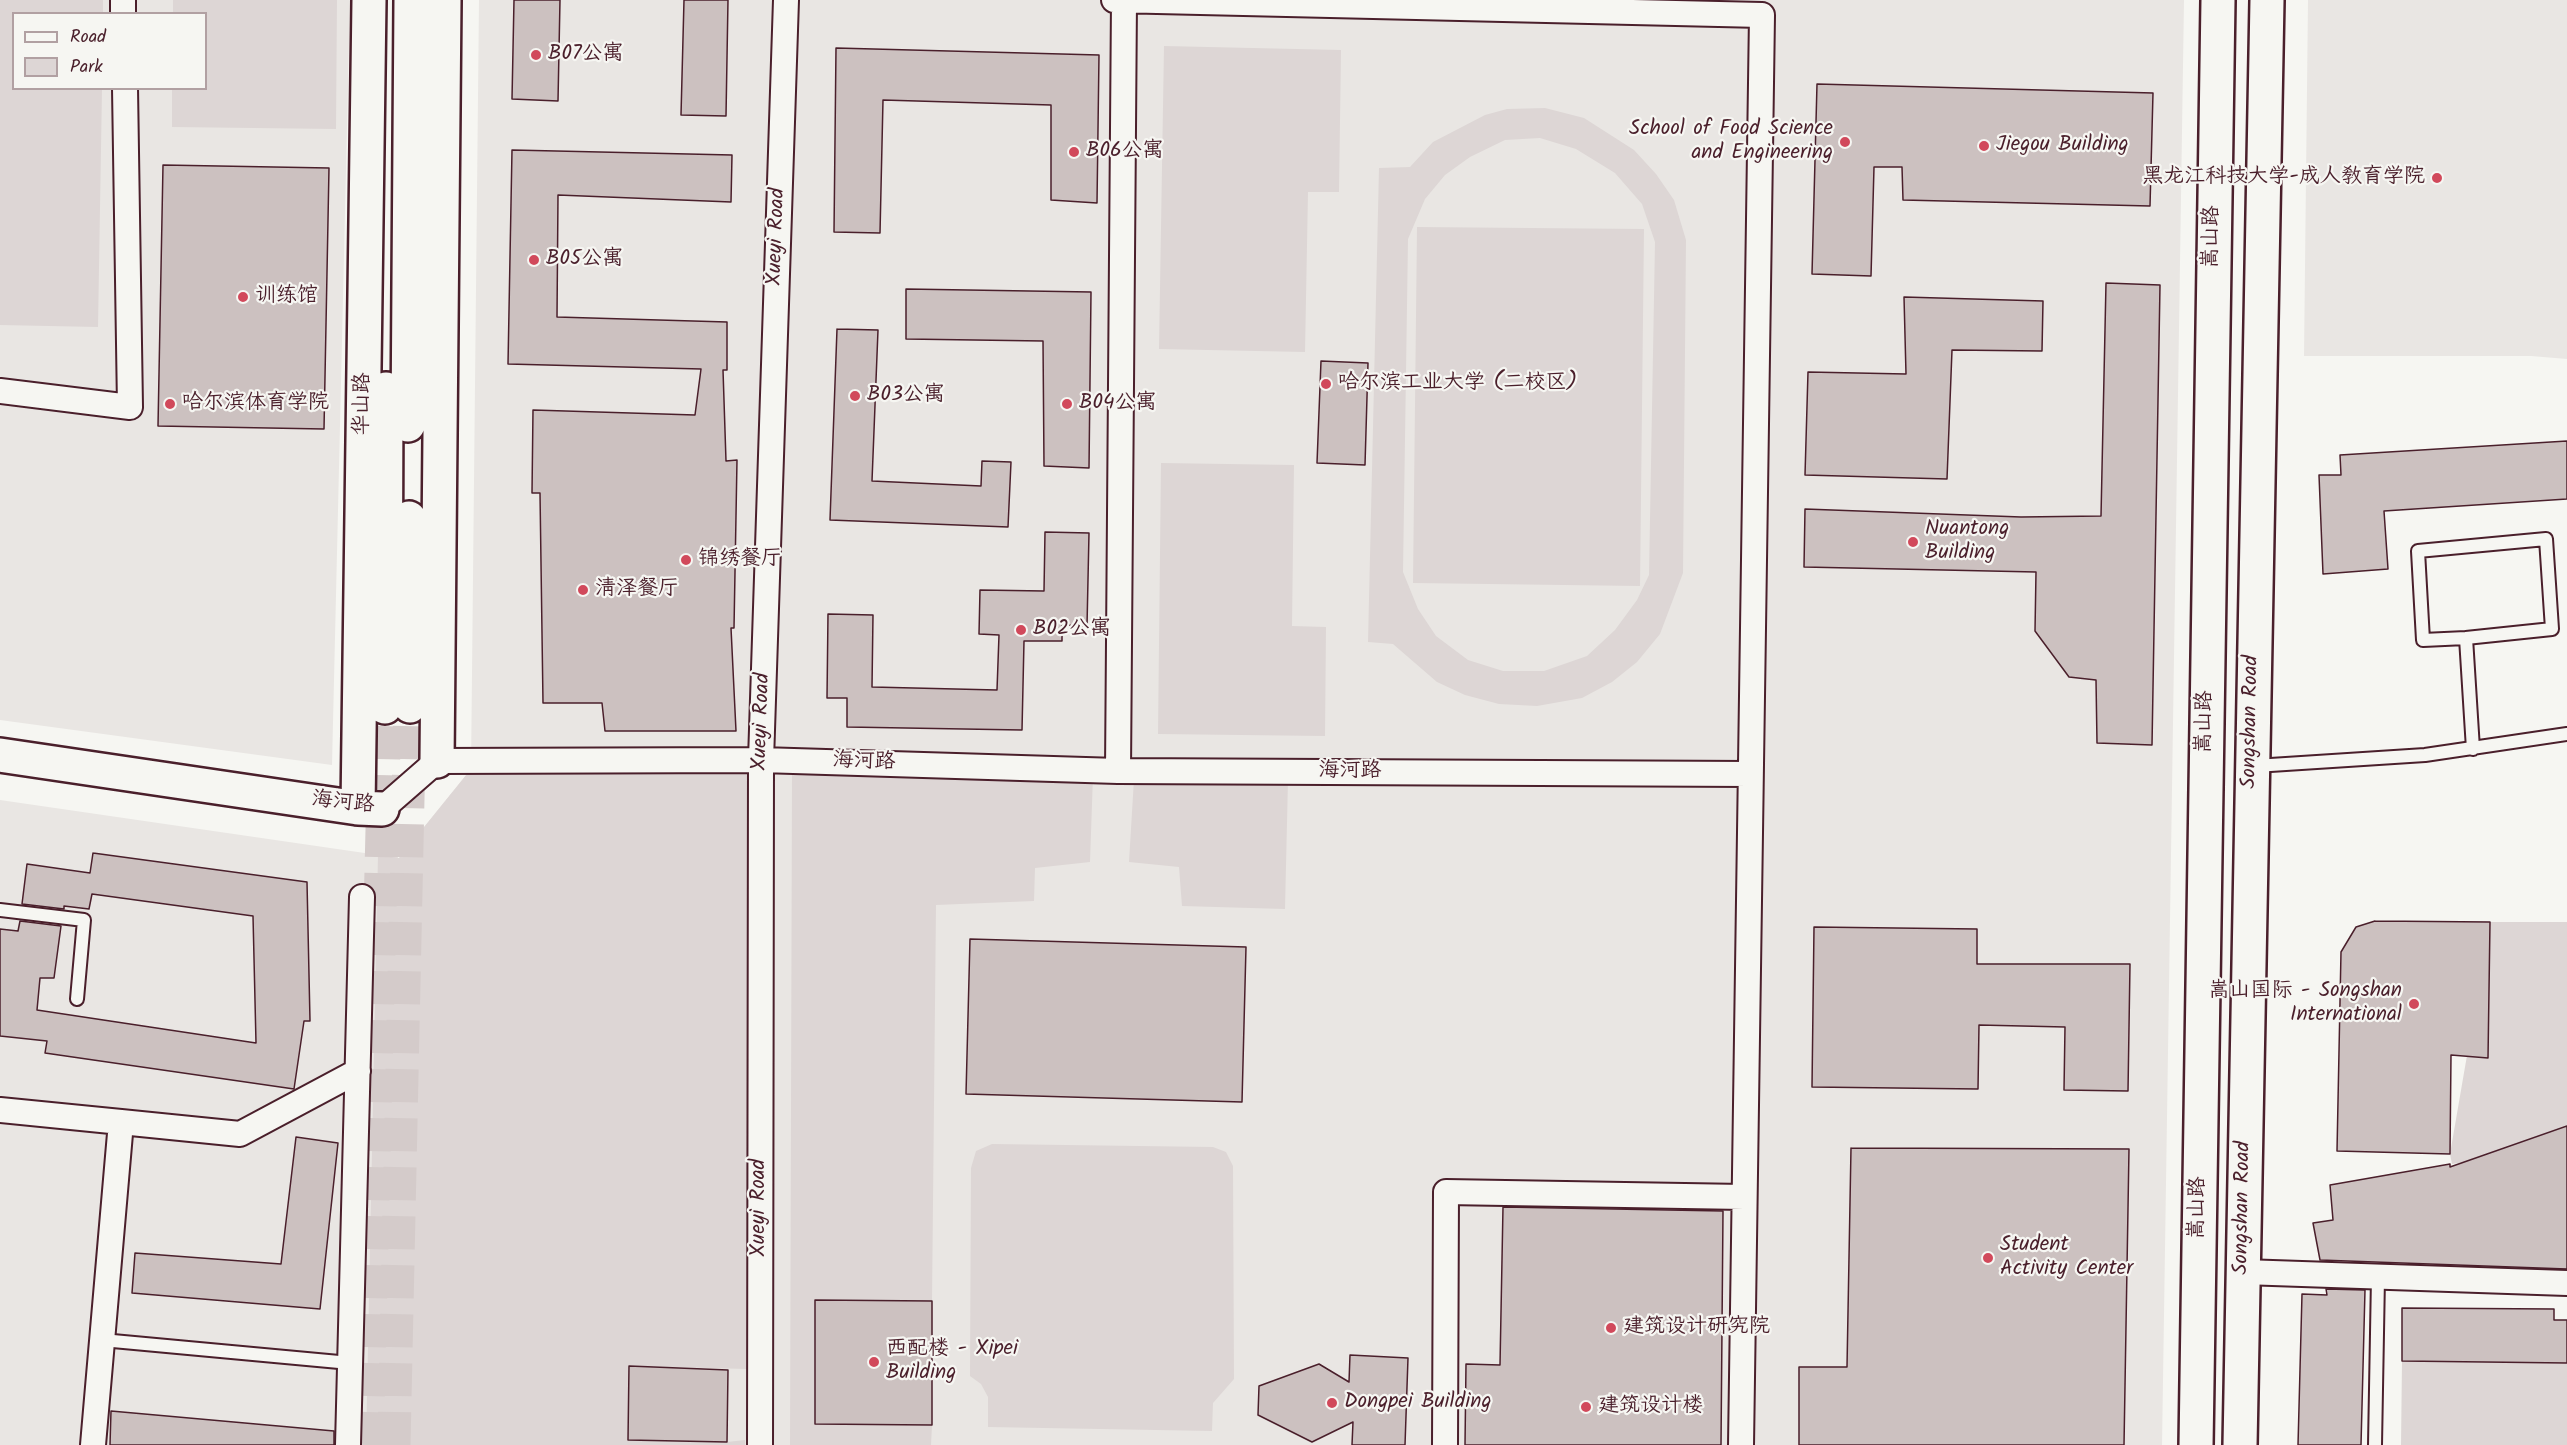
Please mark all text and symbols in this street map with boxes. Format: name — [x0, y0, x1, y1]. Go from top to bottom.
legend — [12, 12, 207, 90]
text: Road — [70, 23, 106, 52]
place label: B07公寓 — [548, 42, 624, 68]
marker: B07公寓 — [529, 48, 543, 62]
text: Park — [70, 53, 103, 82]
place label: School of Food Science and Engineering — [1629, 117, 1833, 167]
place label: Jiegou Building — [1996, 133, 2129, 159]
marker: School of Food Science and Engineering — [1838, 135, 1852, 149]
place label: B06公寓 — [1086, 139, 1164, 165]
marker: Jiegou Building — [1977, 139, 1991, 153]
marker: B06公寓 — [1067, 145, 1081, 159]
place label: 黑龙江科技大学-成人教育学院 — [2142, 165, 2425, 191]
marker: 黑龙江科技大学-成人教育学院 — [2430, 171, 2444, 185]
street label: Xueyi Road — [764, 188, 792, 286]
street label: 嵩山路 — [2200, 205, 2226, 269]
place label: B05公寓 — [546, 247, 623, 273]
marker: B05公寓 — [527, 253, 541, 267]
place label: 训练馆 — [255, 284, 318, 310]
marker: 训练馆 — [236, 290, 250, 304]
place label: 哈尔滨工业大学 (二校区) — [1338, 371, 1577, 397]
street label: 华山路 — [351, 372, 377, 436]
marker: 哈尔滨工业大学 (二校区) — [1319, 377, 1333, 391]
place label: B03公寓 — [867, 383, 945, 409]
marker: B03公寓 — [848, 389, 862, 403]
place label: 哈尔滨体育学院 — [182, 391, 329, 417]
place label: B04公寓 — [1079, 391, 1156, 417]
marker: 哈尔滨体育学院 — [163, 397, 177, 411]
marker: B04公寓 — [1060, 397, 1074, 411]
place label: Nuantong Building — [1925, 517, 2009, 567]
marker: Nuantong Building — [1906, 535, 1920, 549]
place label: 锦绣餐厅 — [698, 547, 782, 573]
marker: 锦绣餐厅 — [679, 553, 693, 567]
place label: 清泽餐厅 — [595, 577, 679, 603]
marker: 清泽餐厅 — [576, 583, 590, 597]
place label: B02公寓 — [1033, 617, 1111, 643]
marker: B02公寓 — [1014, 623, 1028, 637]
street label: Songshan Road — [2238, 655, 2266, 789]
street label: Xueyi Road — [749, 673, 777, 771]
street label: 嵩山路 — [2193, 690, 2219, 754]
street label: 海河路 — [832, 749, 896, 777]
street label: 海河路 — [1319, 759, 1381, 785]
street label: 海河路 — [310, 788, 376, 820]
place label: 嵩山国际 - Songshan International — [2208, 979, 2402, 1029]
marker: 嵩山国际 - Songshan International — [2407, 997, 2421, 1011]
street label: Songshan Road — [2230, 1141, 2258, 1275]
street label: Xueyi Road — [747, 1159, 773, 1257]
street label: 嵩山路 — [2186, 1176, 2212, 1240]
place label: Student Activity Center — [2000, 1233, 2133, 1283]
marker: Student Activity Center — [1981, 1251, 1995, 1265]
place label: 建筑设计研究院 — [1623, 1315, 1770, 1341]
marker: 建筑设计研究院 — [1604, 1321, 1618, 1335]
place label: 西配楼 - Xipei Building — [886, 1337, 1018, 1387]
marker: 西配楼 - Xipei Building — [867, 1355, 881, 1369]
place label: Dongpei Building — [1344, 1390, 1491, 1416]
place label: 建筑设计楼 — [1598, 1394, 1703, 1420]
marker: Dongpei Building — [1325, 1396, 1339, 1410]
marker: 建筑设计楼 — [1579, 1400, 1593, 1414]

